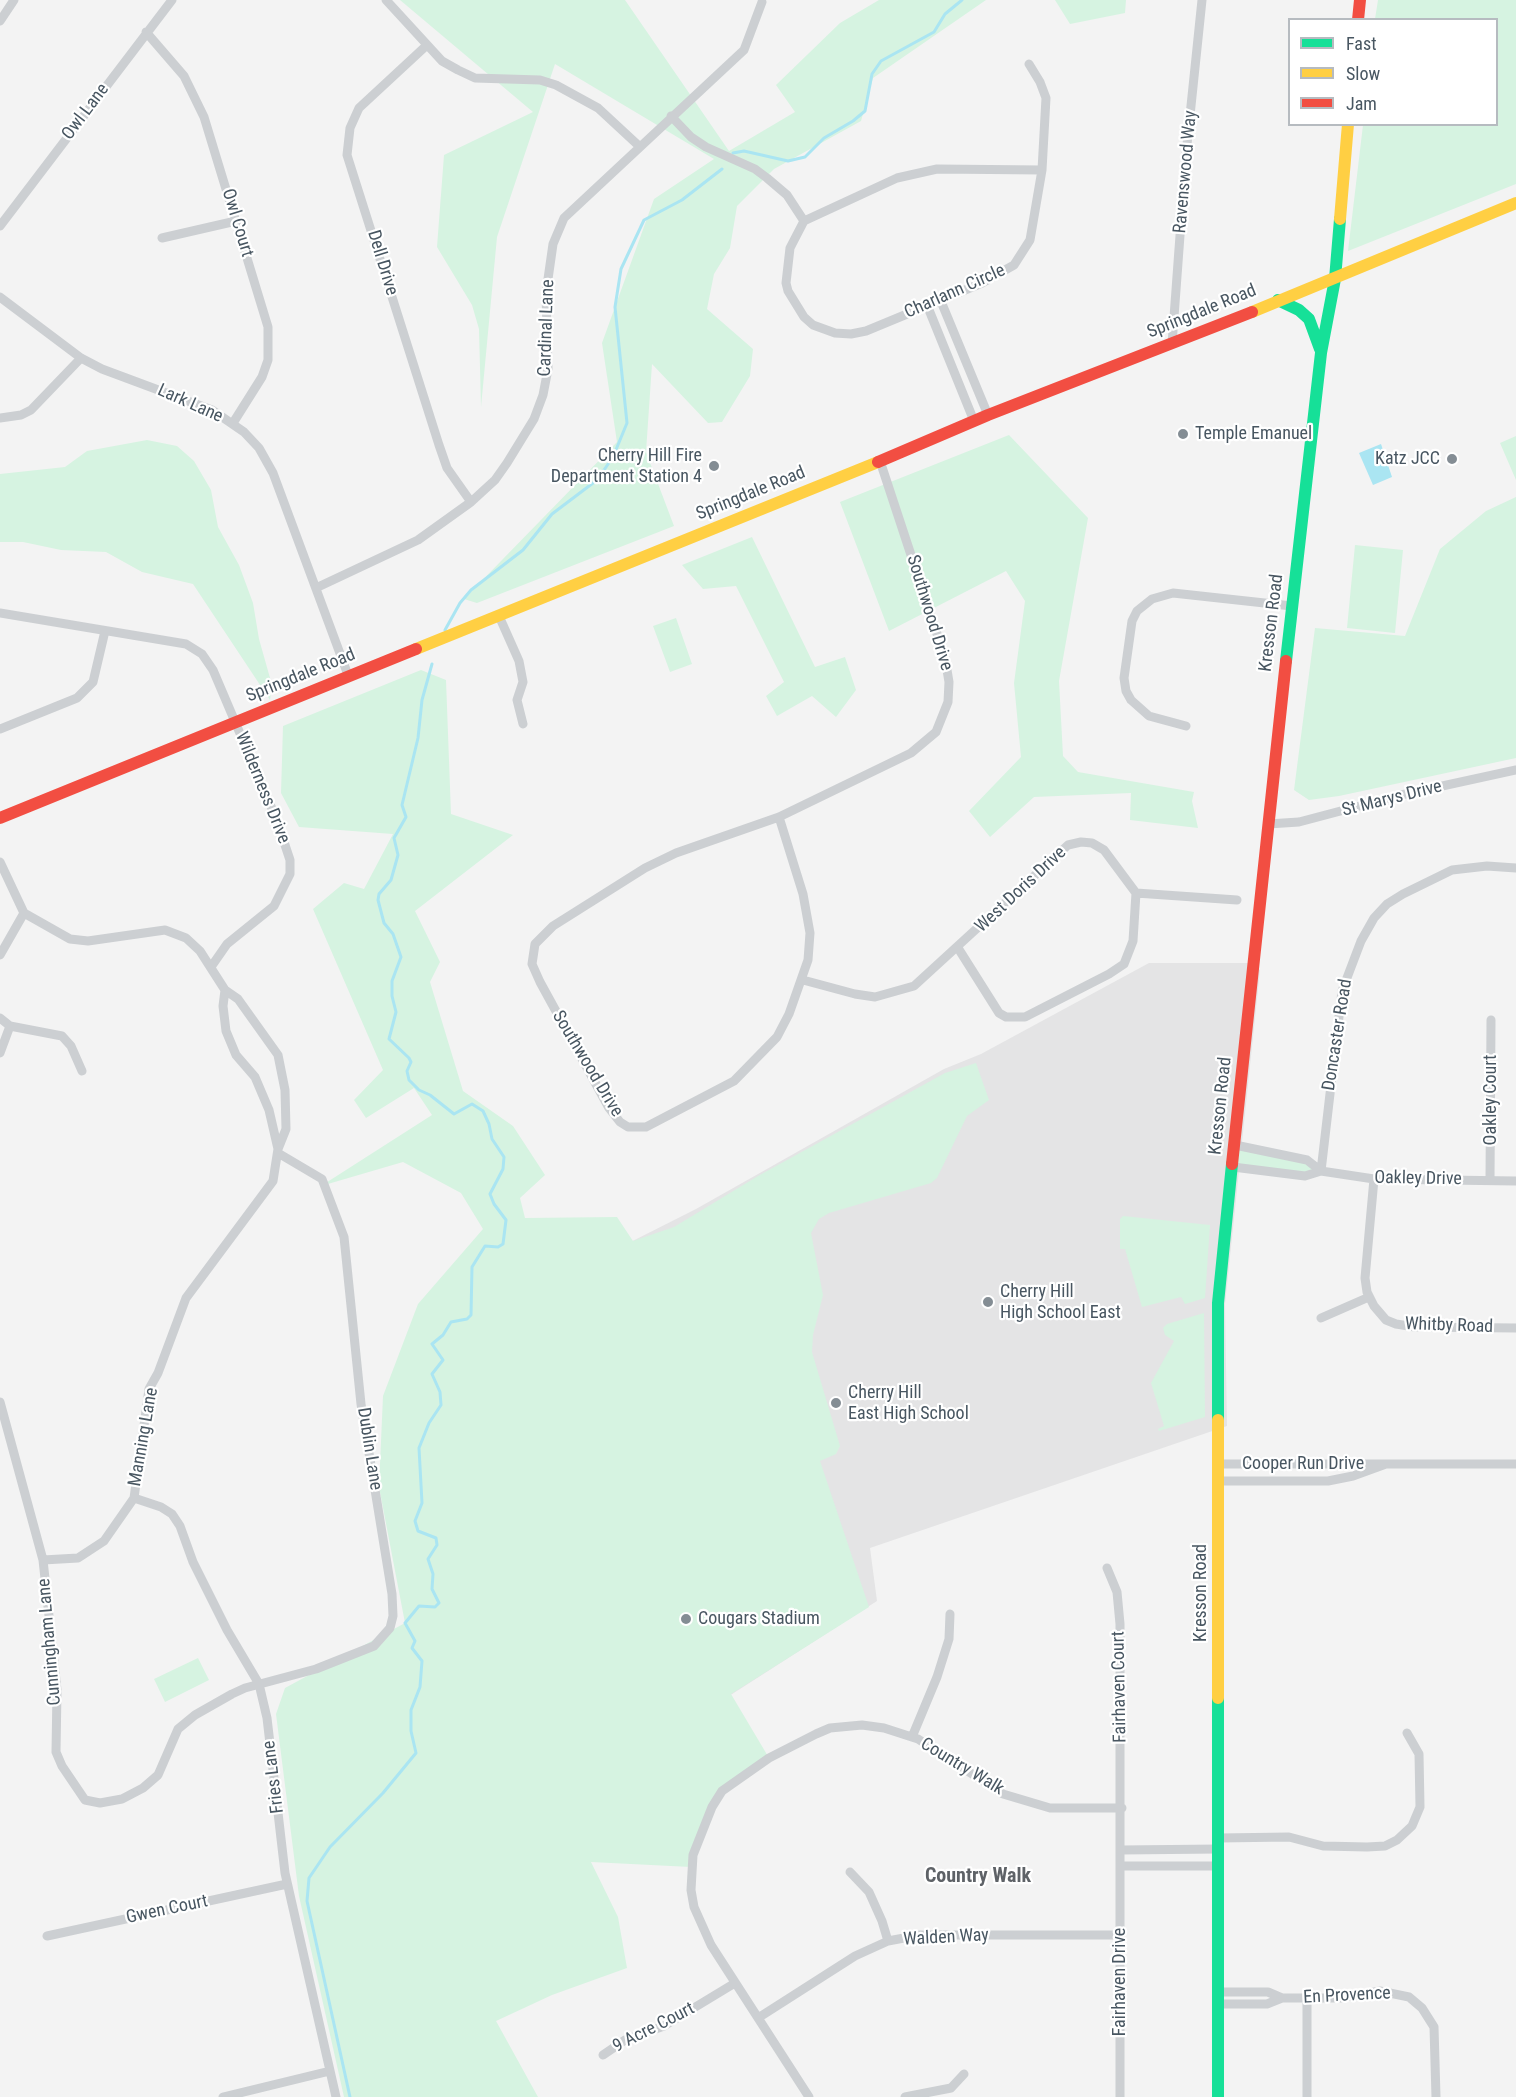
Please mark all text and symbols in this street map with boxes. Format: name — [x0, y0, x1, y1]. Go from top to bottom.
legend — [1288, 18, 1498, 126]
text: Fast — [1346, 33, 1377, 54]
text: Slow — [1346, 63, 1380, 84]
street label: Owl Lane — [58, 79, 114, 145]
text: Jam — [1346, 93, 1377, 114]
street label: Ravenswood Way — [1170, 110, 1202, 234]
street label: Owl Court — [216, 186, 258, 260]
street label: Dell Drive — [362, 228, 402, 298]
street label: Charlann Circle — [901, 260, 1009, 324]
street label: Cardinal Lane — [535, 279, 559, 377]
street label: Springdale Road — [1144, 280, 1260, 344]
street label: Lark Lane — [154, 380, 226, 428]
place label: Temple Emanuel — [1195, 423, 1312, 445]
marker: Temple Emanuel — [1176, 427, 1190, 441]
place label: Cherry Hill Fire Department Station 4 — [551, 445, 702, 488]
place label: Katz JCC — [1375, 448, 1440, 470]
marker: Katz JCC — [1445, 452, 1459, 466]
marker: Cherry Hill Fire Department Station 4 — [707, 459, 721, 473]
street label: Springdale Road — [693, 462, 809, 526]
street label: Southwood Drive — [901, 553, 957, 673]
street label: Kresson Road — [1255, 573, 1289, 673]
street label: Springdale Road — [243, 644, 359, 708]
street label: Wilderness Drive — [230, 729, 294, 847]
street label: St Marys Drive — [1340, 776, 1444, 822]
street label: West Doris Drive — [971, 842, 1071, 938]
street label: Doncaster Road — [1319, 978, 1357, 1092]
street label: Southwood Drive — [547, 1007, 627, 1121]
street label: Oakley Court — [1480, 1055, 1502, 1145]
street label: Kresson Road — [1205, 1056, 1237, 1156]
street label: Oakley Drive — [1374, 1167, 1462, 1191]
place label: Cherry Hill High School East — [1000, 1281, 1121, 1324]
marker: Cherry Hill High School East — [981, 1295, 995, 1309]
street label: Whitby Road — [1404, 1314, 1494, 1338]
place label: Cherry Hill East High School — [848, 1382, 969, 1424]
street label: Manning Lane — [125, 1386, 163, 1488]
marker: Cherry Hill East High School — [829, 1396, 843, 1410]
street label: Dublin Lane — [352, 1406, 386, 1492]
street label: Cooper Run Drive — [1242, 1453, 1364, 1475]
street label: Kresson Road — [1190, 1544, 1212, 1642]
street label: Cunningham Lane — [34, 1578, 66, 1706]
place label: Cougars Stadium — [698, 1608, 820, 1630]
marker: Cougars Stadium — [679, 1612, 693, 1626]
street label: Fairhaven Court — [1108, 1631, 1132, 1743]
street label: Country Walk — [916, 1734, 1008, 1800]
street label: Fries Lane — [259, 1739, 289, 1815]
district label: Country Walk — [925, 1865, 1031, 1889]
street label: Gwen Court — [124, 1891, 210, 1929]
street label: Walden Way — [903, 1925, 989, 1951]
street label: Fairhaven Drive — [1109, 1928, 1131, 2036]
street label: En Provence — [1303, 1983, 1391, 2009]
street label: 9 Acre Court — [610, 1998, 698, 2058]

